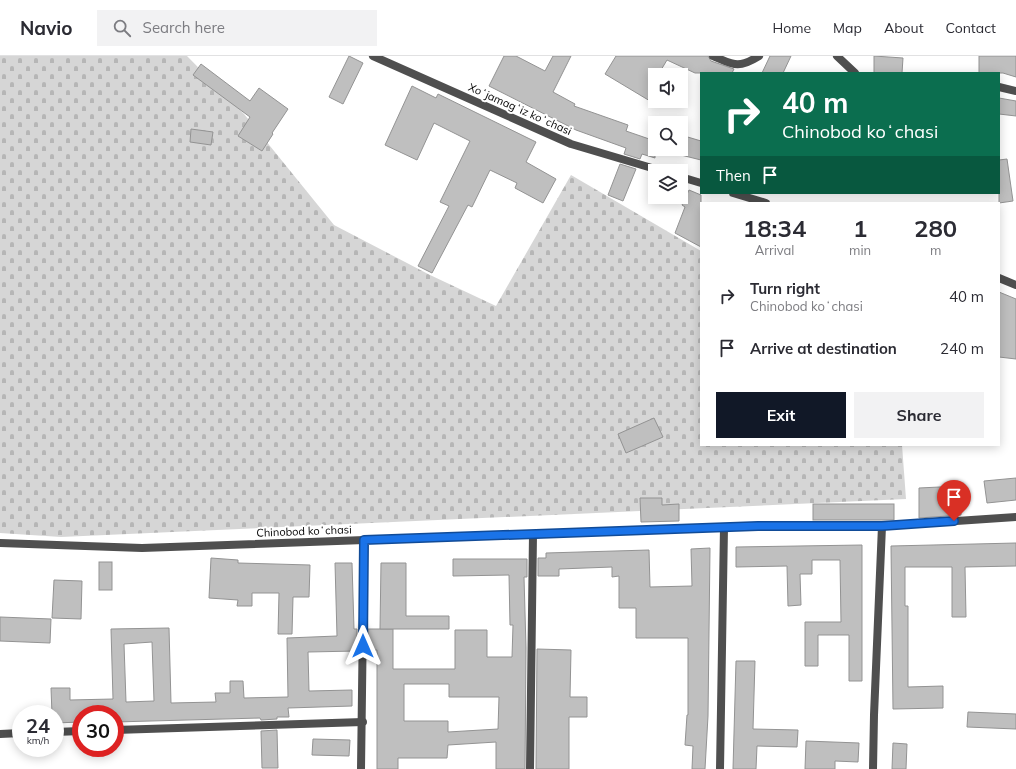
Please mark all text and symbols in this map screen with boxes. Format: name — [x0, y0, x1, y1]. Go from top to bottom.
search box — [97, 10, 377, 46]
text: Navio — [20, 16, 73, 40]
icon: search — [111, 17, 133, 39]
text: Search here — [143, 18, 225, 37]
text: Home — [772, 19, 811, 37]
text: Map — [833, 19, 862, 37]
text: About — [884, 19, 924, 37]
text: Contact — [946, 19, 996, 37]
map controls — [648, 68, 688, 204]
button: sound — [648, 68, 688, 108]
street label: Xoʻjamagʻiz koʻchasi — [466, 80, 574, 138]
text: 40 m — [782, 85, 848, 120]
icon: right — [716, 88, 768, 140]
button: search — [648, 116, 688, 156]
text: Chinobod koʻchasi — [782, 120, 938, 143]
button: layers — [648, 164, 688, 204]
icon: arrive — [759, 164, 781, 186]
text: Then — [716, 166, 751, 185]
text: 18:34 — [743, 213, 806, 243]
text: 1 — [853, 213, 867, 243]
text: 280 — [914, 213, 957, 243]
text: Arrival — [755, 242, 794, 258]
text: min — [849, 242, 871, 258]
text: m — [930, 242, 941, 258]
text: Turn right — [750, 279, 820, 298]
icon: right — [716, 285, 738, 307]
text: 40 m — [949, 287, 984, 306]
text: Chinobod koʻchasi — [750, 298, 863, 314]
icon: arrive — [716, 337, 738, 359]
text: Arrive at destination — [750, 339, 897, 358]
text: 240 m — [940, 339, 984, 358]
button: Exit — [716, 392, 846, 438]
button: Share — [854, 392, 984, 438]
pin — [937, 480, 971, 521]
icon: arrive — [943, 486, 965, 508]
street label: Chinobod koʻchasi — [256, 522, 352, 540]
position arrow — [342, 625, 384, 667]
speed limit sign: 30 — [72, 705, 124, 757]
text: 24 — [26, 713, 50, 738]
text: km/h — [27, 734, 49, 747]

